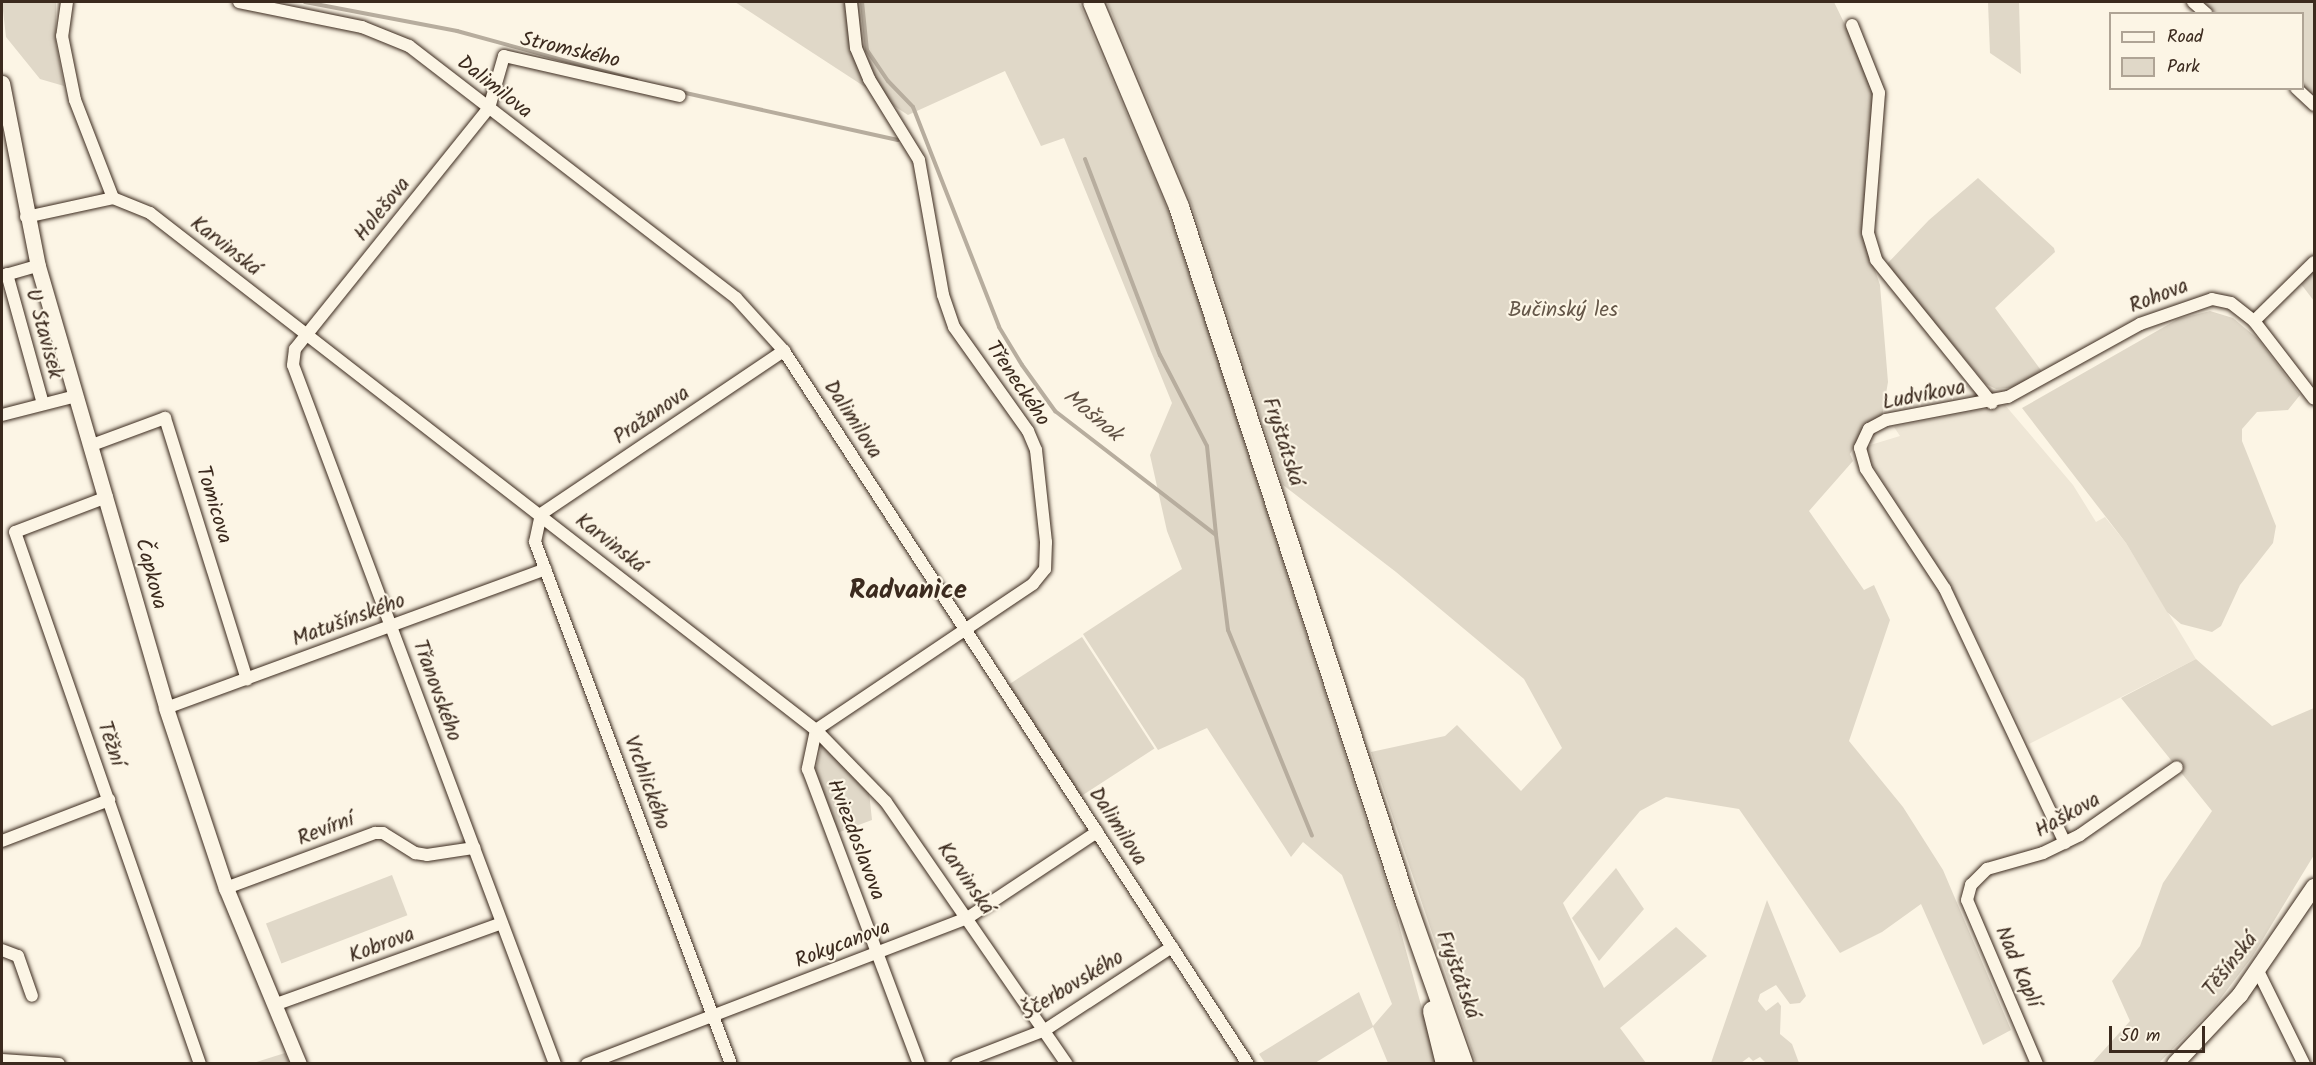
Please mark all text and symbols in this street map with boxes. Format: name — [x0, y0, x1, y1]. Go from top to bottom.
legend — [2109, 12, 2304, 90]
text: Road — [2167, 23, 2203, 52]
street label: Stromského — [518, 27, 622, 75]
street label: Dalimilova — [451, 51, 537, 125]
text: Park — [2167, 53, 2200, 82]
street label: Holešova — [349, 173, 417, 247]
street label: Karvinská — [185, 212, 265, 282]
street label: Rohova — [2126, 274, 2192, 320]
street label: U Stavisek — [19, 286, 67, 382]
park label: Bučinský les — [1508, 298, 1618, 324]
street label: Třeneckého — [979, 337, 1055, 431]
street label: Dalimilova — [817, 376, 887, 464]
street label: Ludvíkova — [1880, 376, 1968, 416]
street label: Pražanova — [609, 381, 695, 451]
water label: Mošnok — [1057, 384, 1127, 448]
street label: Fryštátská — [1256, 395, 1308, 489]
street label: Tomicova — [189, 463, 237, 547]
street label: Karvinská — [570, 509, 650, 579]
street label: Čapkova — [128, 536, 172, 612]
district label: Radvanice — [849, 575, 967, 607]
street label: Matušínského — [289, 589, 409, 653]
street label: Třanovského — [406, 637, 466, 745]
street label: Těžní — [91, 718, 129, 770]
street label: Vrchlického — [617, 733, 675, 833]
street label: Hviezdoslavova — [820, 776, 890, 904]
street label: Dalimilova — [1082, 783, 1152, 871]
street label: Haškova — [2031, 788, 2105, 844]
street label: Revírní — [294, 808, 358, 852]
street label: Karvinská — [931, 838, 999, 920]
street label: Rokycanova — [792, 915, 894, 975]
street label: Kobrova — [346, 923, 418, 969]
street label: Nad Kaplí — [1989, 923, 2045, 1011]
street label: Fryštátská — [1429, 928, 1485, 1022]
street label: Těšínská — [2198, 928, 2264, 1002]
street label: Ščerbovského — [1017, 946, 1129, 1026]
scale bar — [2112, 1014, 2208, 1052]
text: 50 m — [2120, 1022, 2160, 1051]

